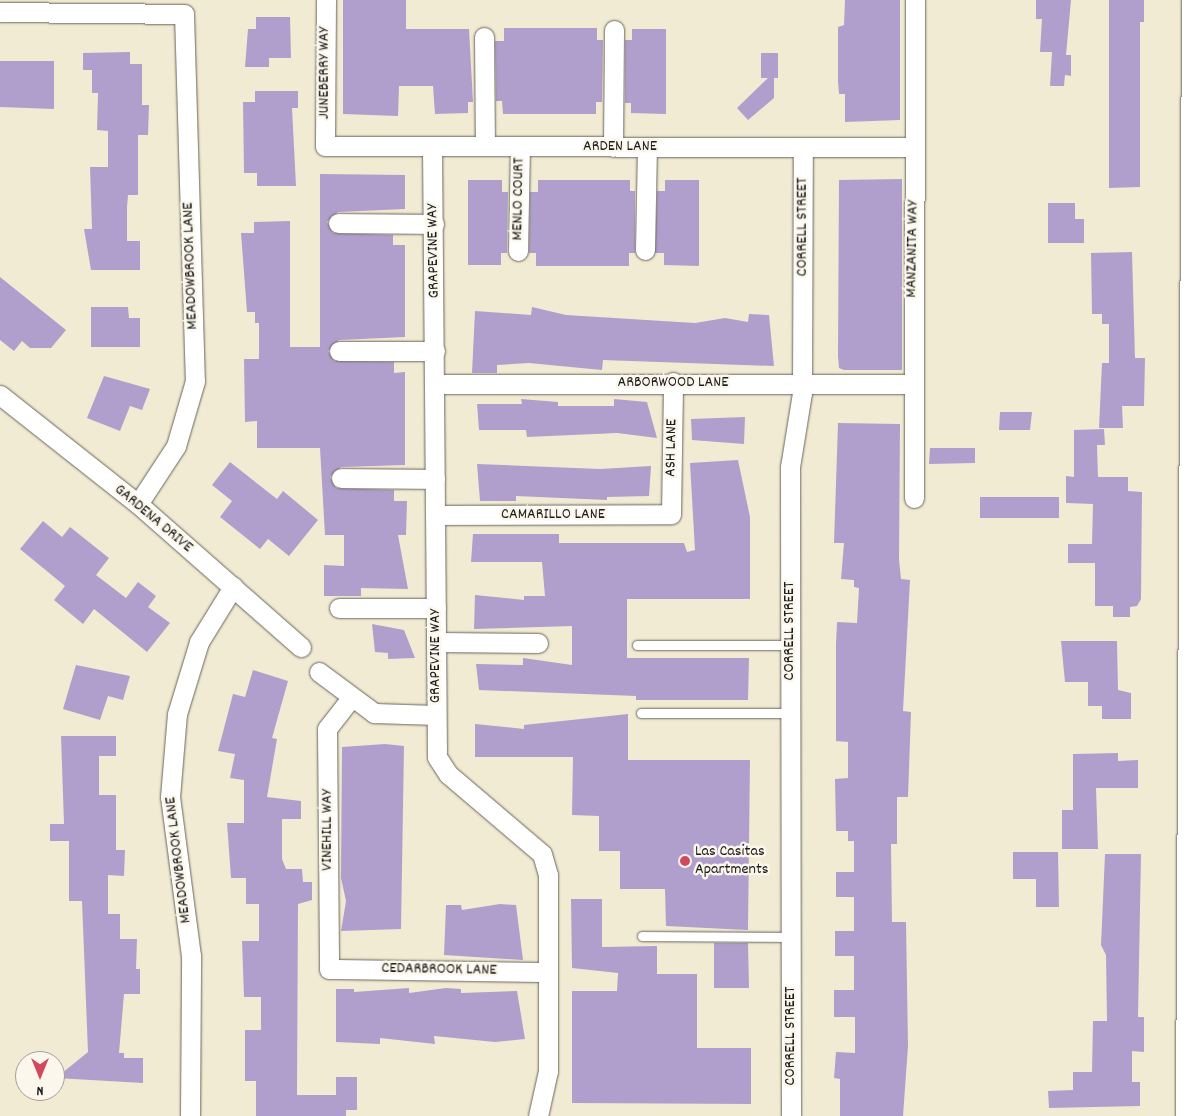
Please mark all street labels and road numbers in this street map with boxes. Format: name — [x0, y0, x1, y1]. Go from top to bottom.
street label: JUNEBERRY WAY — [315, 27, 335, 119]
street label: ARDEN LANE — [583, 137, 657, 157]
street label: MENLO COURT — [509, 157, 529, 241]
street label: CORRELL STREET — [793, 178, 813, 276]
street label: MANZANITA WAY — [903, 200, 923, 298]
street label: MEADOWBROOK LANE — [179, 202, 203, 330]
street label: GRAPEVINE WAY — [424, 204, 444, 298]
street label: ARBORWOOD LANE — [617, 373, 729, 393]
street label: ASH LANE — [662, 419, 682, 477]
street label: GARDENA DRIVE — [110, 481, 196, 557]
street label: CAMARILLO LANE — [501, 505, 605, 525]
street label: CORRELL STREET — [780, 582, 800, 680]
street label: GRAPEVINE WAY — [426, 609, 446, 703]
street label: VINEHILL WAY — [318, 789, 338, 871]
street label: MEADOWBROOK LANE — [162, 796, 196, 924]
street label: CEDARBROOK LANE — [381, 959, 497, 981]
street label: CORRELL STREET — [781, 987, 801, 1085]

